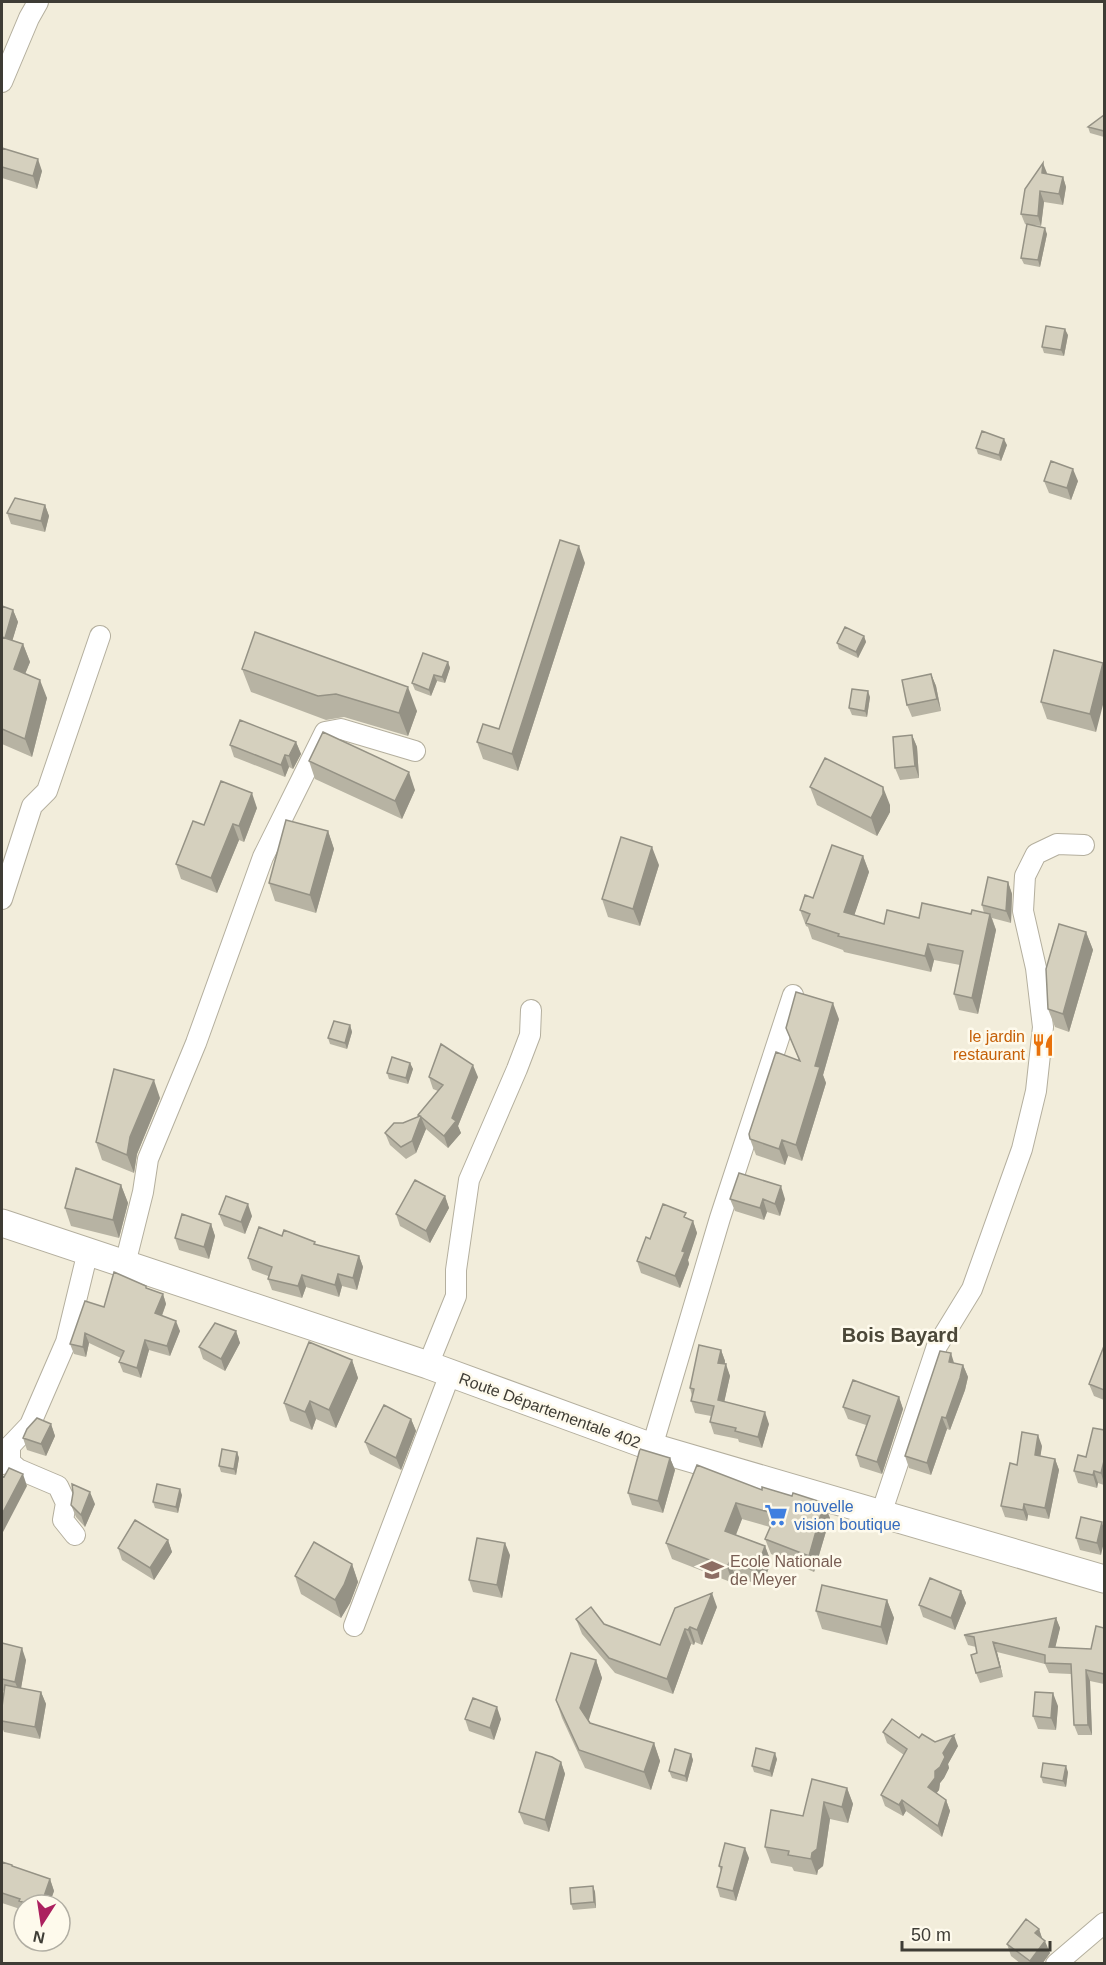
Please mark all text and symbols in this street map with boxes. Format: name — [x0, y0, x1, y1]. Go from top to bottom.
place label: le jardin restaurant — [953, 1028, 1026, 1063]
restaurant icon: le jardin restaurant — [1030, 1032, 1056, 1058]
district label: Bois Bayard — [842, 1324, 958, 1346]
street label: Route Départementale 402 — [457, 1370, 643, 1451]
place label: nouvelle vision boutique — [794, 1498, 901, 1533]
supermarket icon: nouvelle vision boutique — [763, 1502, 789, 1528]
place label: Ecole Nationale de Meyer — [730, 1553, 842, 1588]
school or university icon: Ecole Nationale de Meyer — [699, 1557, 725, 1583]
north arrow — [12, 1893, 72, 1953]
scale bar — [902, 1914, 1050, 1952]
text: 50 m — [911, 1925, 951, 1945]
text: N — [32, 1928, 46, 1947]

